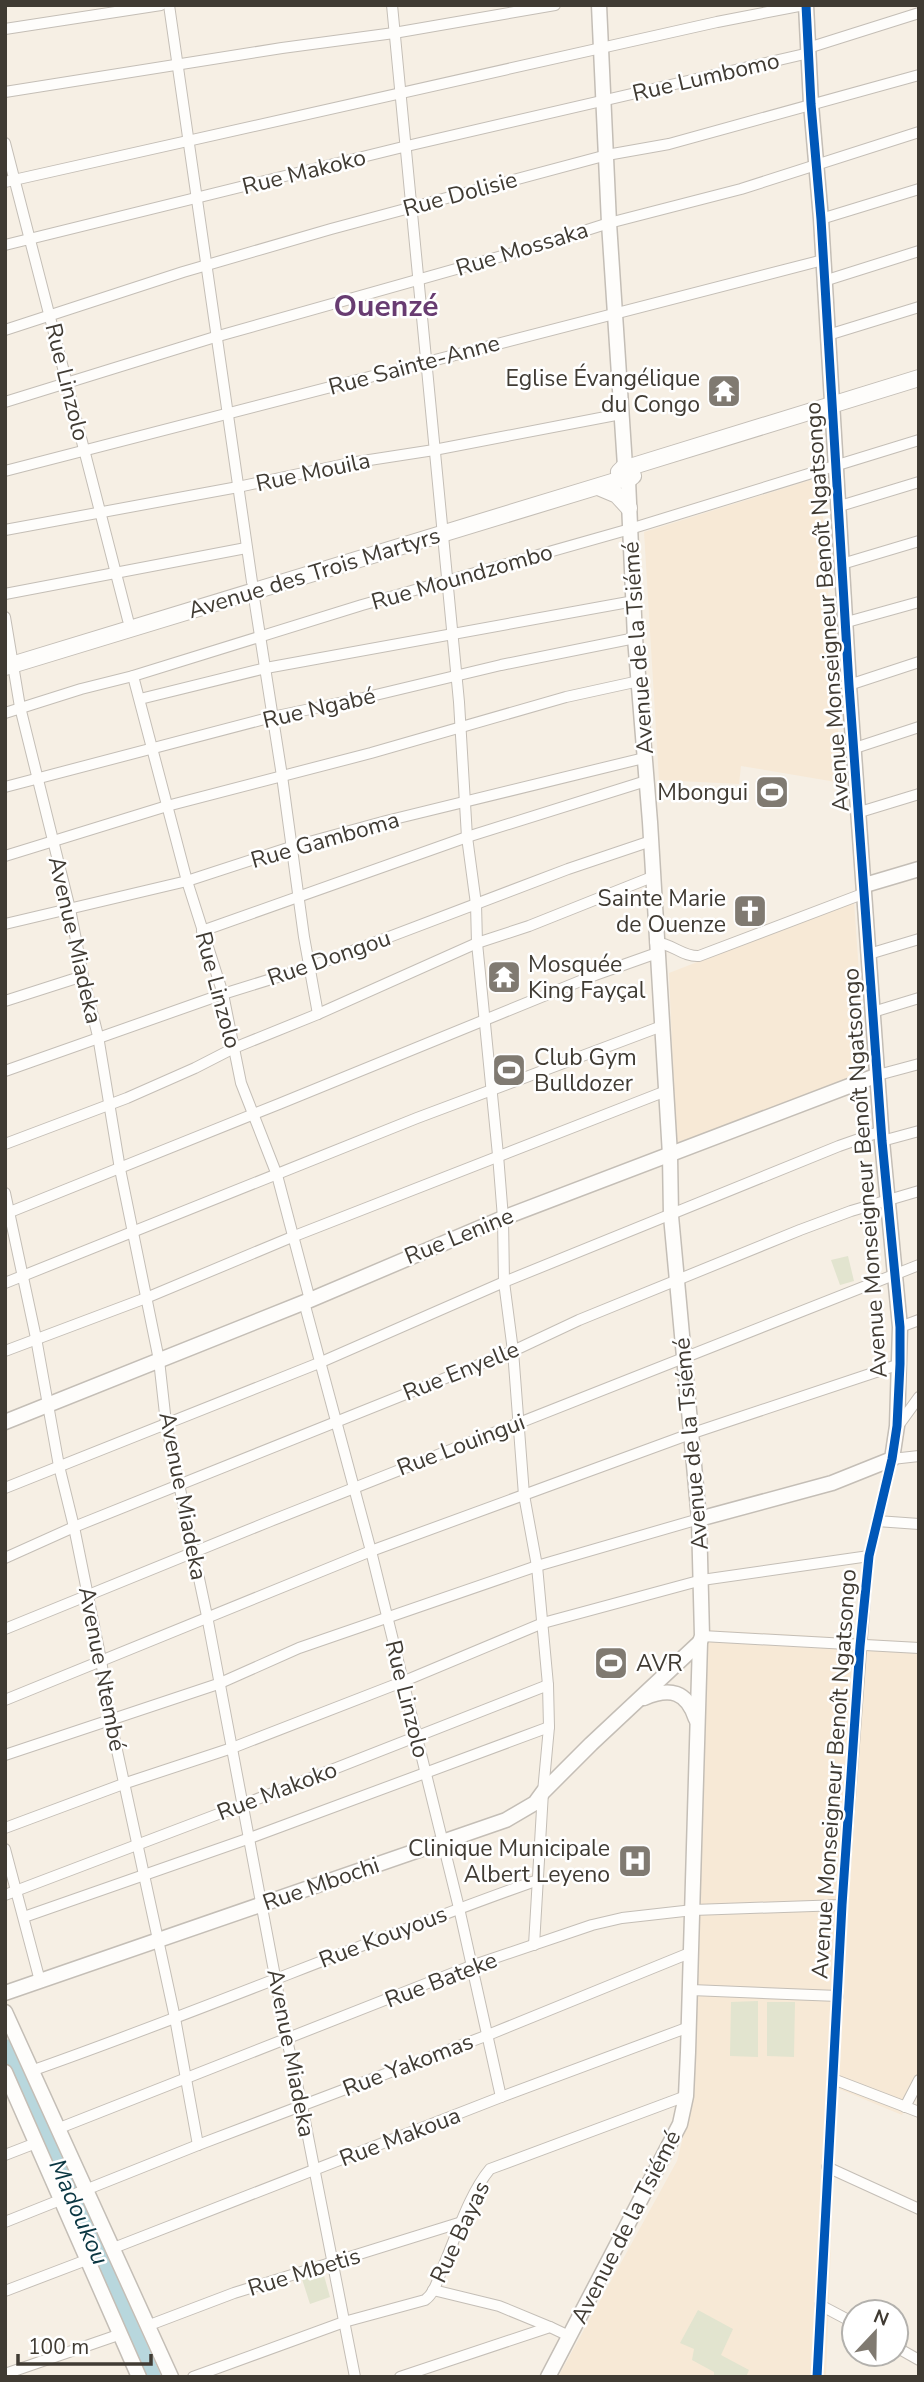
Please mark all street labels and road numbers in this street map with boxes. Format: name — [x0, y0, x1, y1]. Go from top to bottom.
street label: Rue Lumbomo — [629, 45, 783, 109]
street label: Rue Makoko — [239, 142, 369, 202]
street label: Rue Dolisie — [399, 164, 521, 224]
street label: Rue Mossaka — [452, 214, 592, 284]
street label: Rue Linzolo — [37, 320, 97, 444]
street label: Rue Sainte-Anne — [325, 327, 503, 403]
street label: Avenue Monseigneur Benoît Ngatsongo — [797, 401, 857, 813]
street label: Rue Mouila — [253, 445, 373, 499]
street label: Avenue des Trois Martyrs — [184, 520, 444, 626]
street label: Rue Moundzombo — [368, 536, 556, 618]
street label: Avenue de la Tsiémé — [615, 541, 661, 755]
street label: Rue Ngabé — [260, 680, 378, 736]
street label: Rue Gamboma — [247, 804, 403, 876]
street label: Avenue Miadeka — [41, 853, 109, 1027]
street label: Rue Dongou — [263, 922, 395, 994]
street label: Rue Linzolo — [187, 928, 249, 1052]
street label: Avenue Monseigneur Benoît Ngatsongo — [835, 967, 895, 1379]
street label: Rue Lenine — [400, 1200, 518, 1272]
street label: Rue Enyelle — [398, 1334, 524, 1408]
street label: Avenue de la Tsiémé — [666, 1336, 716, 1552]
street label: Rue Louingui — [393, 1406, 529, 1484]
street label: Avenue Miadeka — [152, 1409, 214, 1583]
street label: Avenue Monseigneur Benoît Ngatsongo — [804, 1568, 864, 1980]
street label: Avenue Ntembé — [71, 1584, 133, 1754]
street label: Rue Linzolo — [377, 1637, 437, 1761]
street label: Rue Makoko — [212, 1754, 342, 1828]
street label: Rue Mbochi — [259, 1850, 383, 1918]
street label: Rue Kouyous — [315, 1898, 451, 1976]
street label: Rue Bateke — [380, 1944, 502, 2016]
street label: Avenue Miadeka — [260, 1966, 322, 2140]
street label: Rue Yakomas — [338, 2026, 478, 2104]
street label: Rue Makoua — [335, 2100, 465, 2174]
street label: Avenue de la Tsiémé — [564, 2125, 688, 2329]
street label: Rue Bayas — [423, 2176, 497, 2288]
street label: Rue Mbetis — [244, 2240, 364, 2304]

